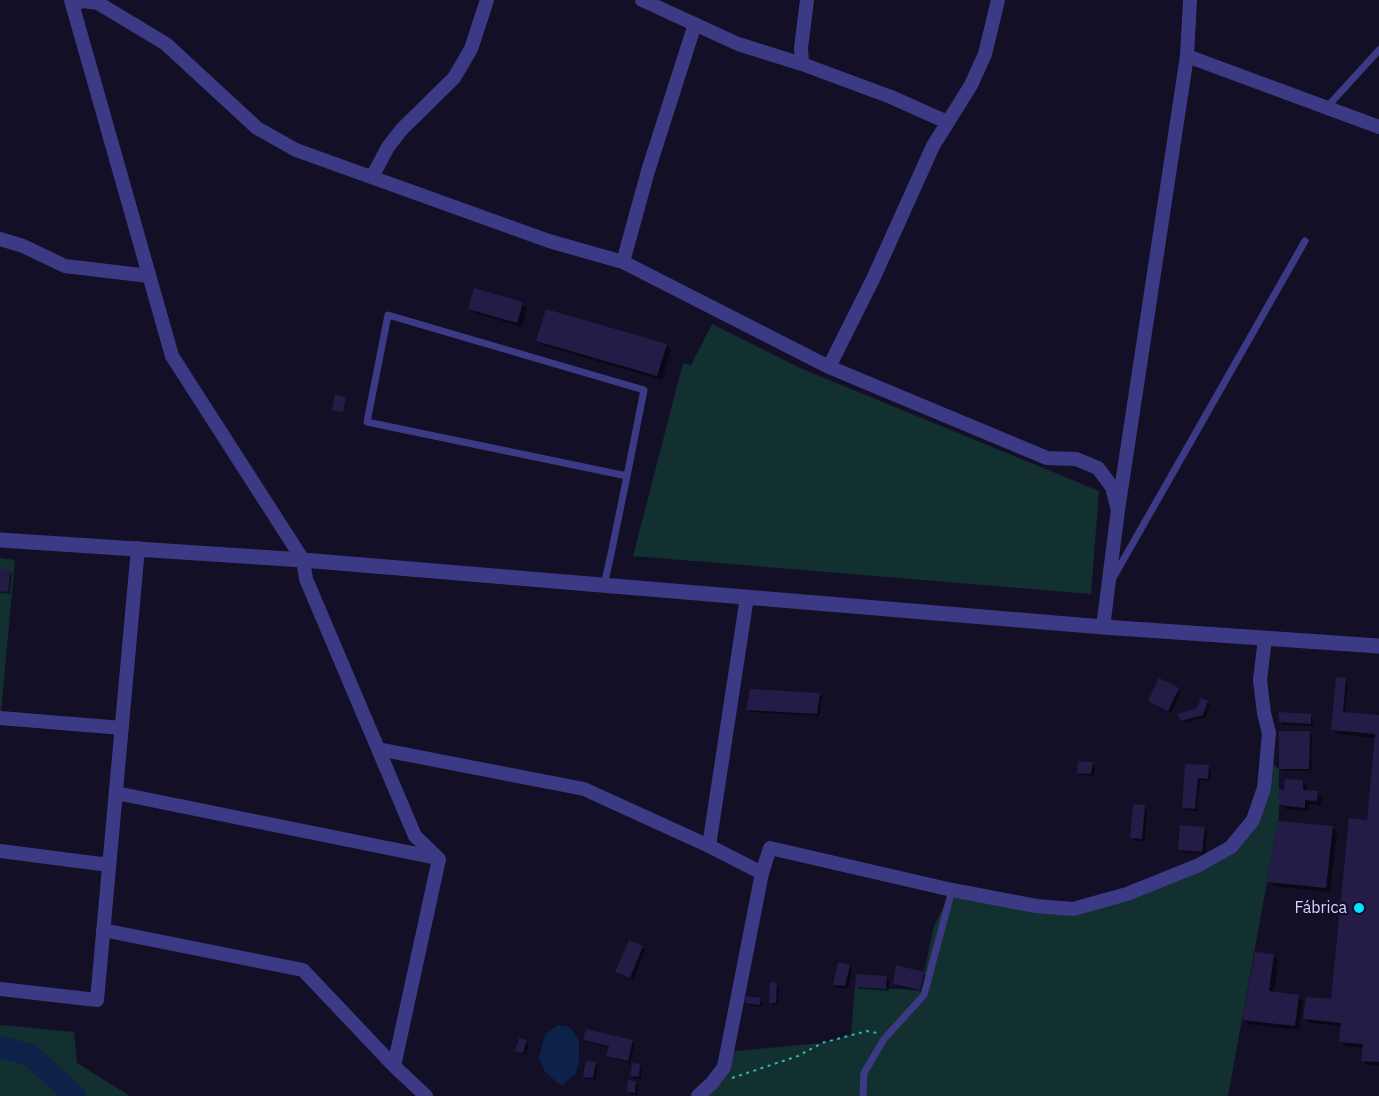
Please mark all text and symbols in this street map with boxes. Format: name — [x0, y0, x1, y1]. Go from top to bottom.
place label: Fábrica — [1294, 898, 1347, 918]
marker: Fábrica — [1352, 901, 1366, 915]

